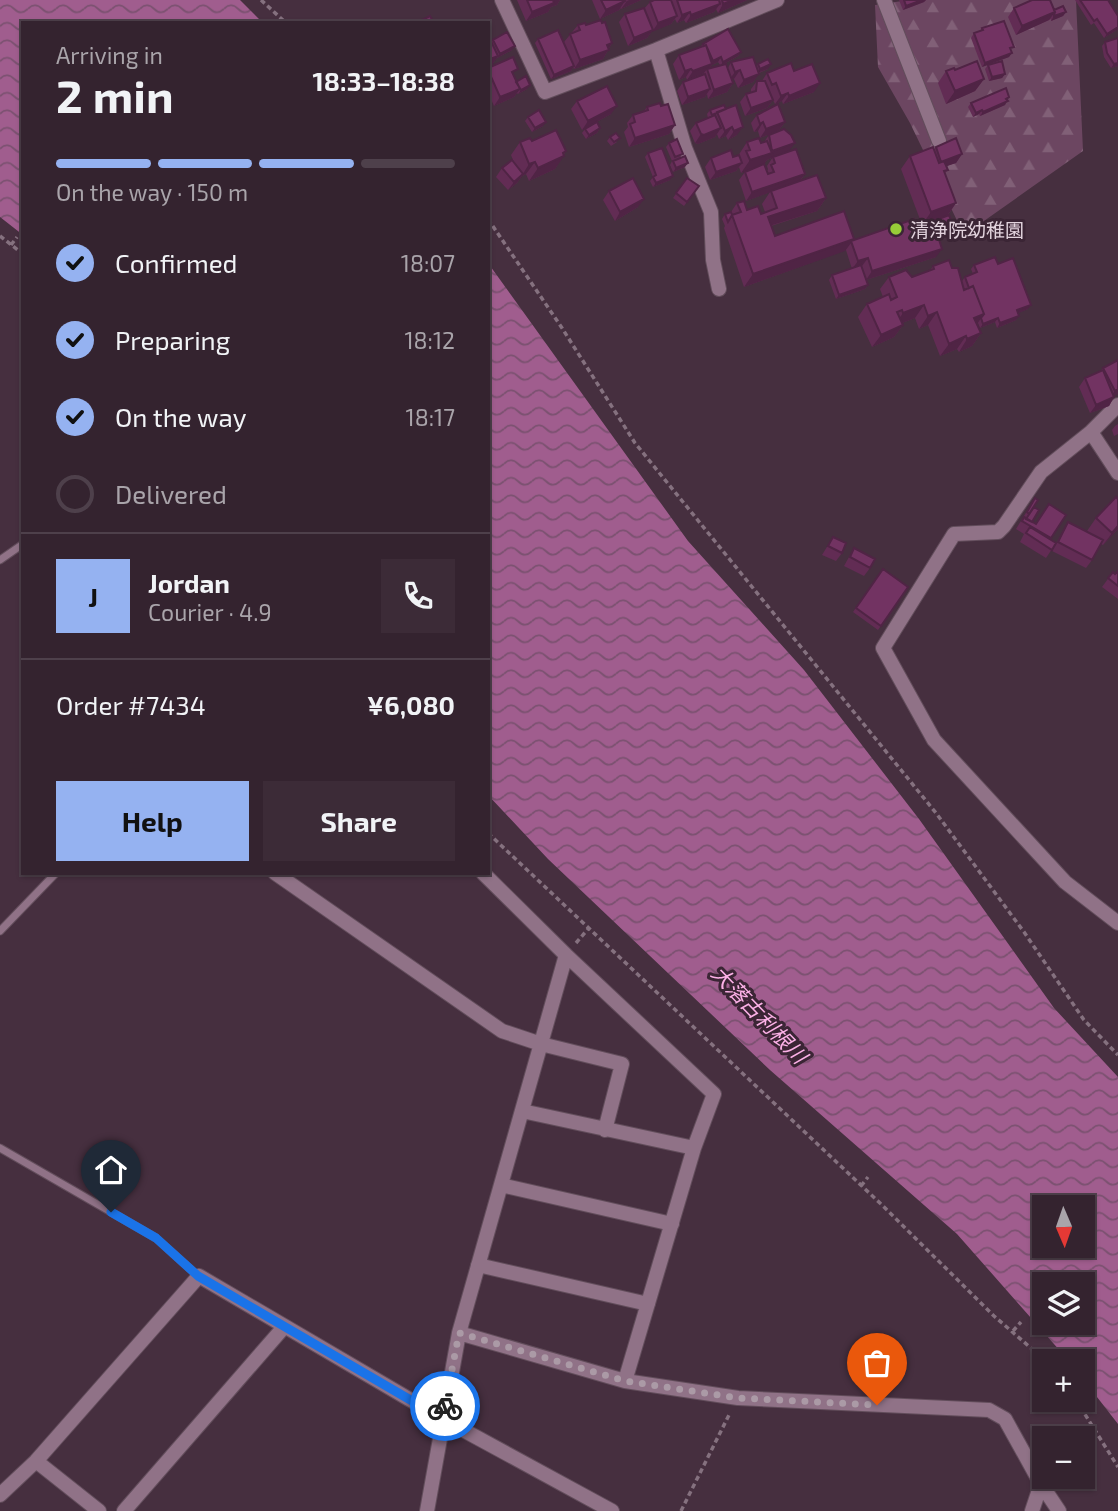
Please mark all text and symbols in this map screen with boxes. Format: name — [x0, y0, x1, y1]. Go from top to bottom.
text: Arriving in — [56, 41, 163, 69]
text: 18:33–18:38 — [313, 65, 455, 96]
text: 2 min — [56, 67, 174, 122]
text: On the way · 150 m — [56, 178, 248, 206]
place label: 清浄院幼稚園 — [910, 218, 1024, 241]
marker: 清浄院幼稚園 — [888, 221, 904, 237]
icon: check — [56, 244, 94, 282]
text: Confirmed — [115, 247, 238, 278]
text: 18:07 — [401, 249, 455, 277]
icon: check — [56, 321, 94, 359]
text: Preparing — [115, 324, 230, 355]
text: 18:12 — [404, 326, 455, 354]
icon: check — [56, 398, 94, 436]
text: On the way — [115, 401, 246, 432]
text: 18:17 — [406, 403, 455, 431]
text: Delivered — [115, 478, 227, 509]
button: phone — [381, 559, 455, 633]
text: Jordan — [148, 567, 230, 598]
text: J — [88, 581, 98, 612]
text: Courier · 4.9 — [148, 598, 272, 626]
text: Order #7434 — [56, 689, 206, 720]
text: ¥6,080 — [367, 689, 455, 720]
button: Help — [56, 781, 249, 861]
button: Share — [263, 781, 455, 861]
water label: 大落古利根川 — [707, 960, 814, 1069]
pin — [81, 1140, 141, 1212]
icon: home — [92, 1151, 130, 1189]
north arrow — [1032, 1195, 1096, 1258]
map controls — [1032, 1195, 1095, 1489]
button: layers — [1032, 1272, 1095, 1335]
pin — [847, 1333, 907, 1405]
icon: bag — [858, 1344, 896, 1382]
button: + — [1032, 1349, 1095, 1412]
courier — [410, 1371, 480, 1441]
icon: bike — [426, 1387, 464, 1425]
button: − — [1032, 1426, 1095, 1489]

